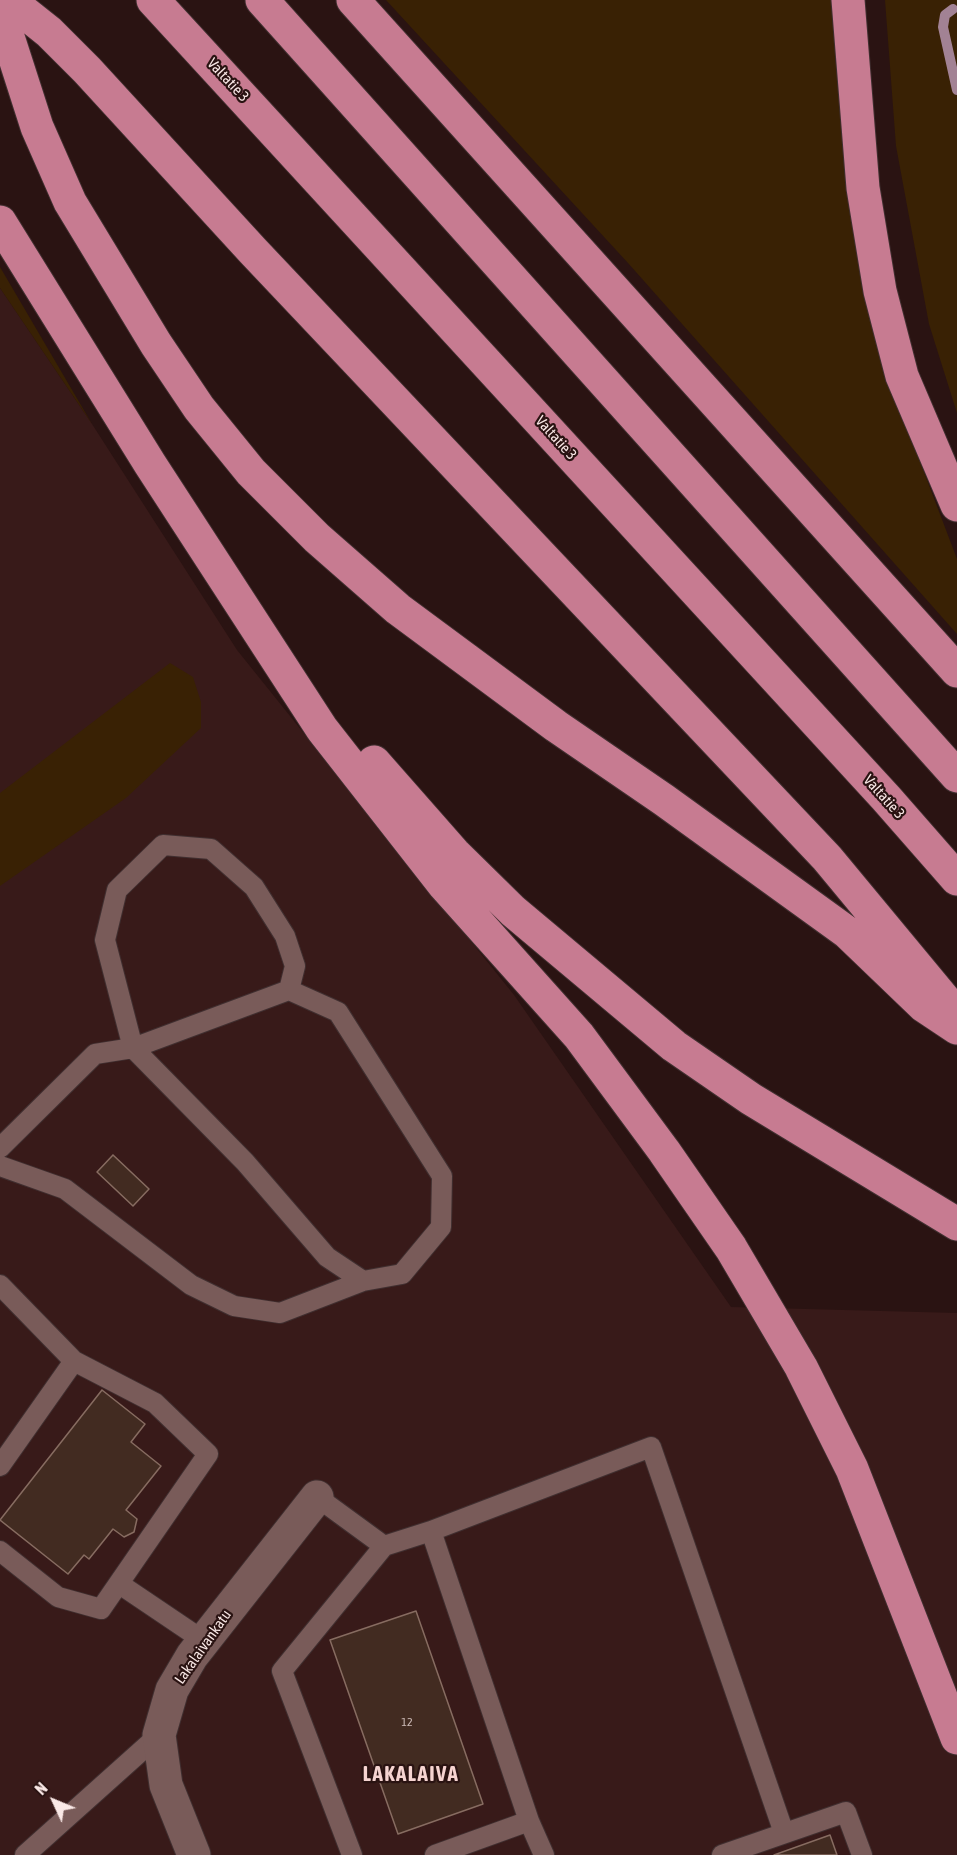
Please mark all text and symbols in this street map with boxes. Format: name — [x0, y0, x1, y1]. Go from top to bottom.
street label: Valtatie 3 — [203, 55, 253, 105]
street label: Valtatie 3 — [532, 412, 580, 464]
street label: Valtatie 3 — [860, 771, 908, 823]
street label: Lakalaivankatu — [171, 1607, 235, 1687]
house number: 12 — [401, 1715, 413, 1729]
district label: LAKALAIVA — [363, 1761, 459, 1787]
north arrow — [24, 1771, 84, 1831]
text: N — [31, 1779, 51, 1798]

